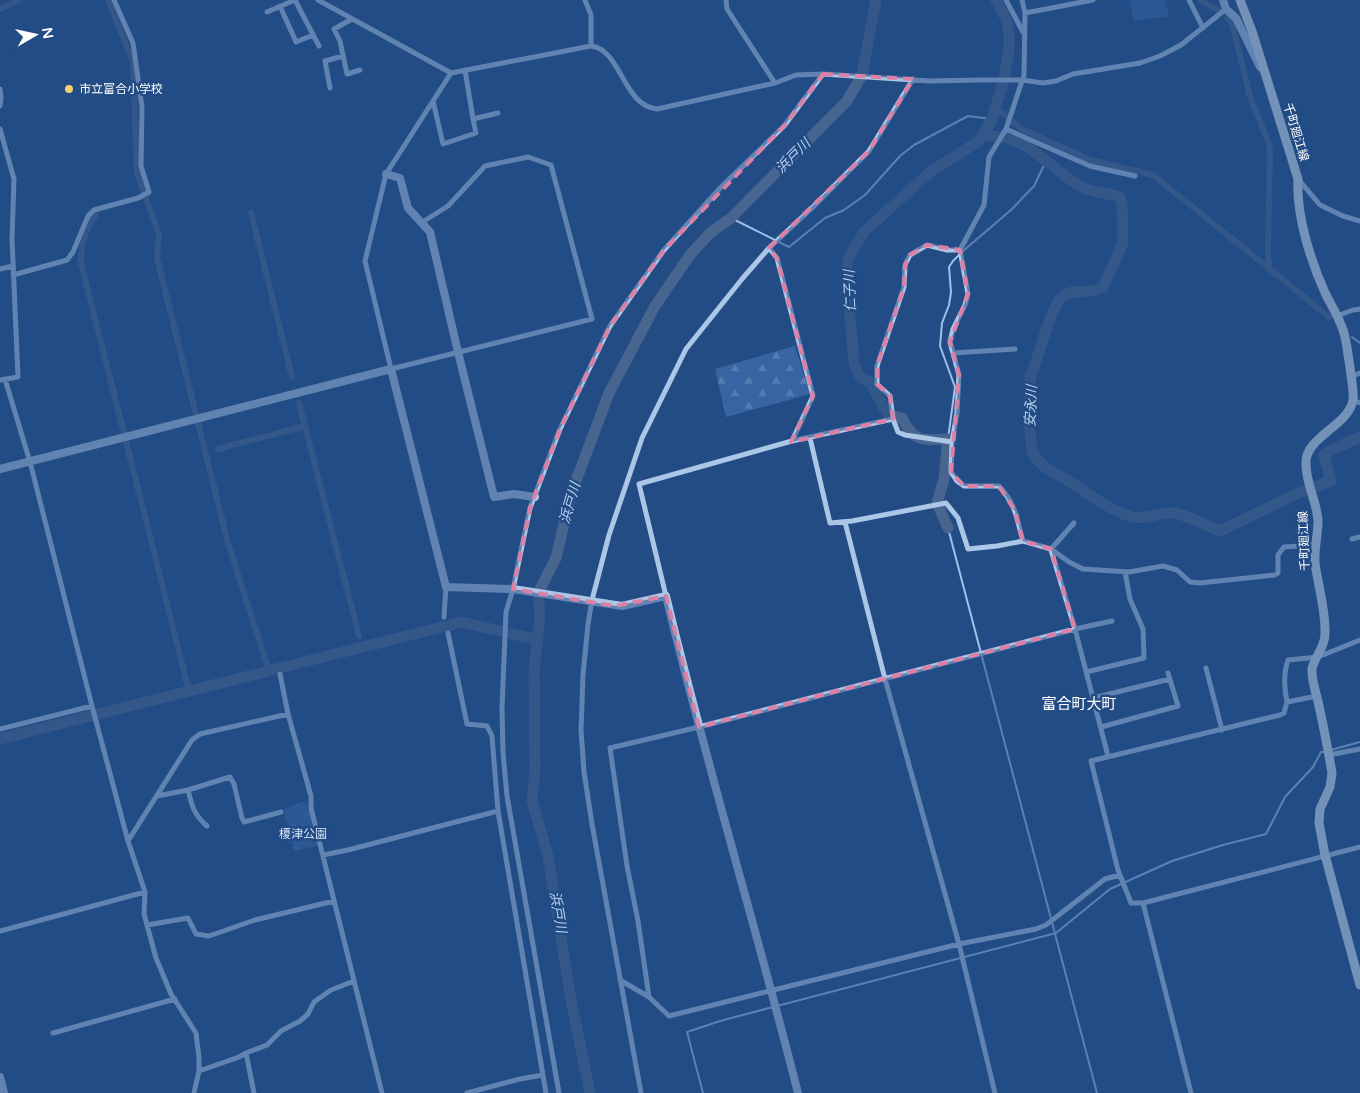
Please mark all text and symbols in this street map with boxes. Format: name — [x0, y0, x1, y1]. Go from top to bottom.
north arrow — [10, 10, 60, 60]
text: N — [38, 26, 57, 40]
place label: 市立富合小学校 — [79, 82, 163, 96]
marker: 市立富合小学校 — [63, 83, 75, 95]
street label: 千町廻江線 — [1281, 101, 1311, 163]
water label: 浜戸川 — [772, 134, 815, 177]
water label: 仁子川 — [841, 268, 859, 312]
water label: 安永川 — [1021, 383, 1041, 427]
water label: 浜戸川 — [556, 479, 585, 526]
street label: 千町廻江線 — [1296, 511, 1312, 571]
district label: 富合町大町 — [1041, 695, 1117, 713]
park label: 榎津公園 — [279, 827, 327, 841]
water label: 浜戸川 — [546, 890, 570, 936]

